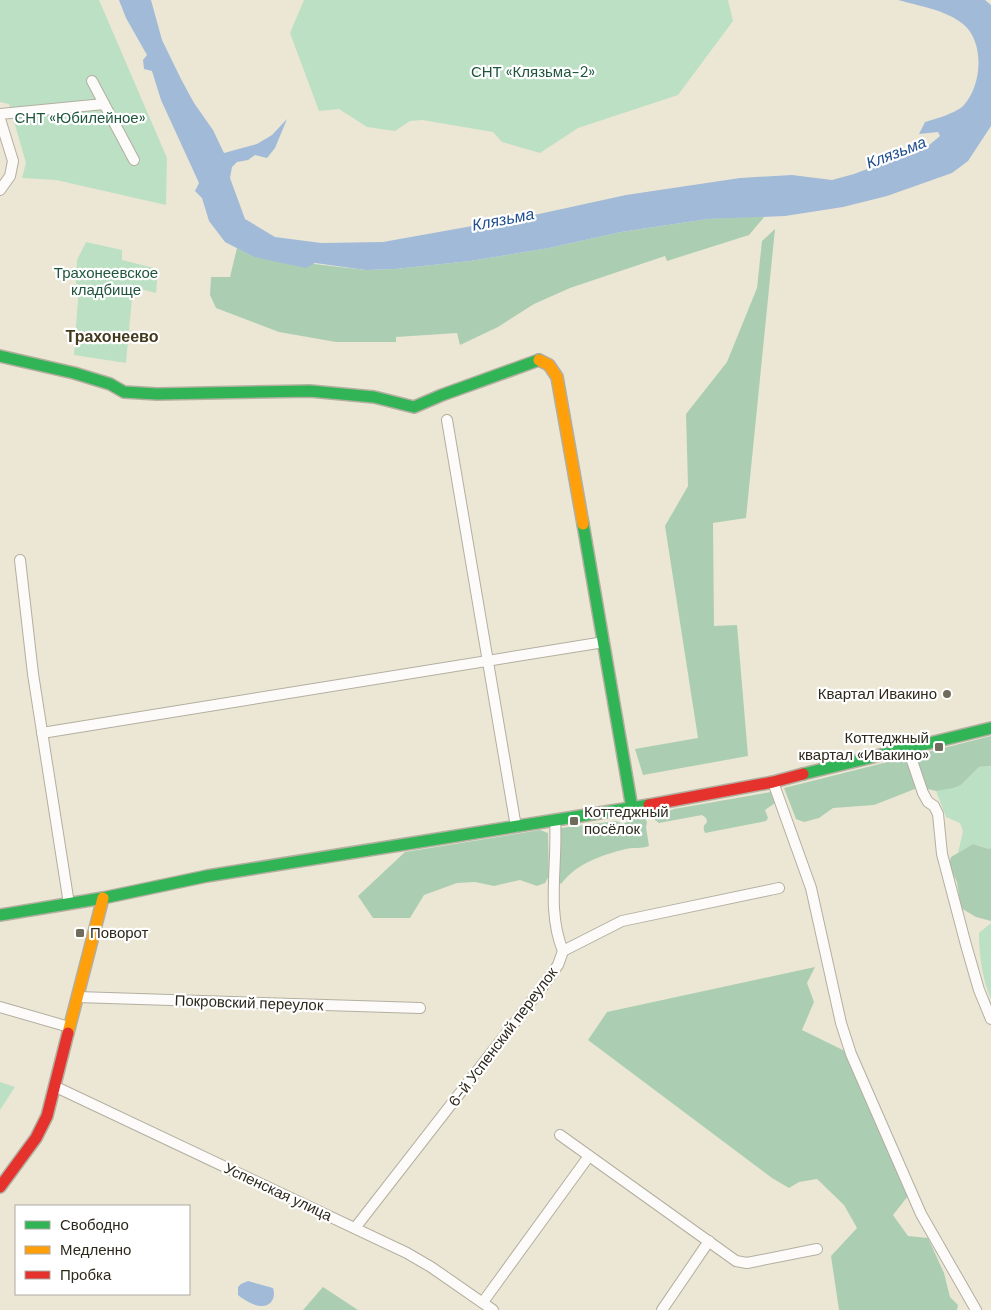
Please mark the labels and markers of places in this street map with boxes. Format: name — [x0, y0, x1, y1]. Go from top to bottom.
place label: Квартал Ивакино — [818, 684, 937, 704]
marker: Квартал Ивакино — [941, 688, 953, 700]
place label: Коттеджный квартал «Ивакино» — [798, 728, 929, 765]
marker: Коттеджный квартал «Ивакино» — [933, 741, 945, 753]
place label: Коттеджный посёлок — [584, 802, 669, 839]
marker: Коттеджный посёлок — [568, 815, 580, 827]
place label: Поворот — [90, 923, 149, 943]
marker: Поворот — [74, 927, 86, 939]

